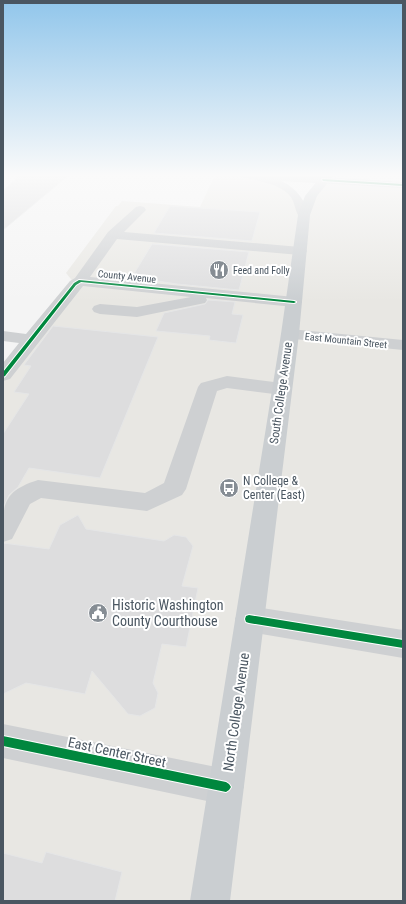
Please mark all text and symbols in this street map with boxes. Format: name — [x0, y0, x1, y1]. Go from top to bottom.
restaurant icon: Feed and Folly — [208, 259, 230, 281]
place label: Feed and Folly — [233, 265, 290, 276]
street label: County Avenue — [97, 268, 157, 285]
street label: East Mountain Street — [304, 331, 388, 350]
street label: South College Avenue — [267, 341, 295, 445]
place label: N College & Center (East) — [243, 474, 305, 502]
bus stop icon: N College & Center (East) — [218, 477, 240, 499]
place label: Historic Washington County Courthouse — [112, 597, 223, 629]
public building icon: Historic Washington County Courthouse — [87, 602, 109, 624]
street label: North College Avenue — [220, 651, 252, 772]
street label: East Center Street — [67, 734, 167, 770]

